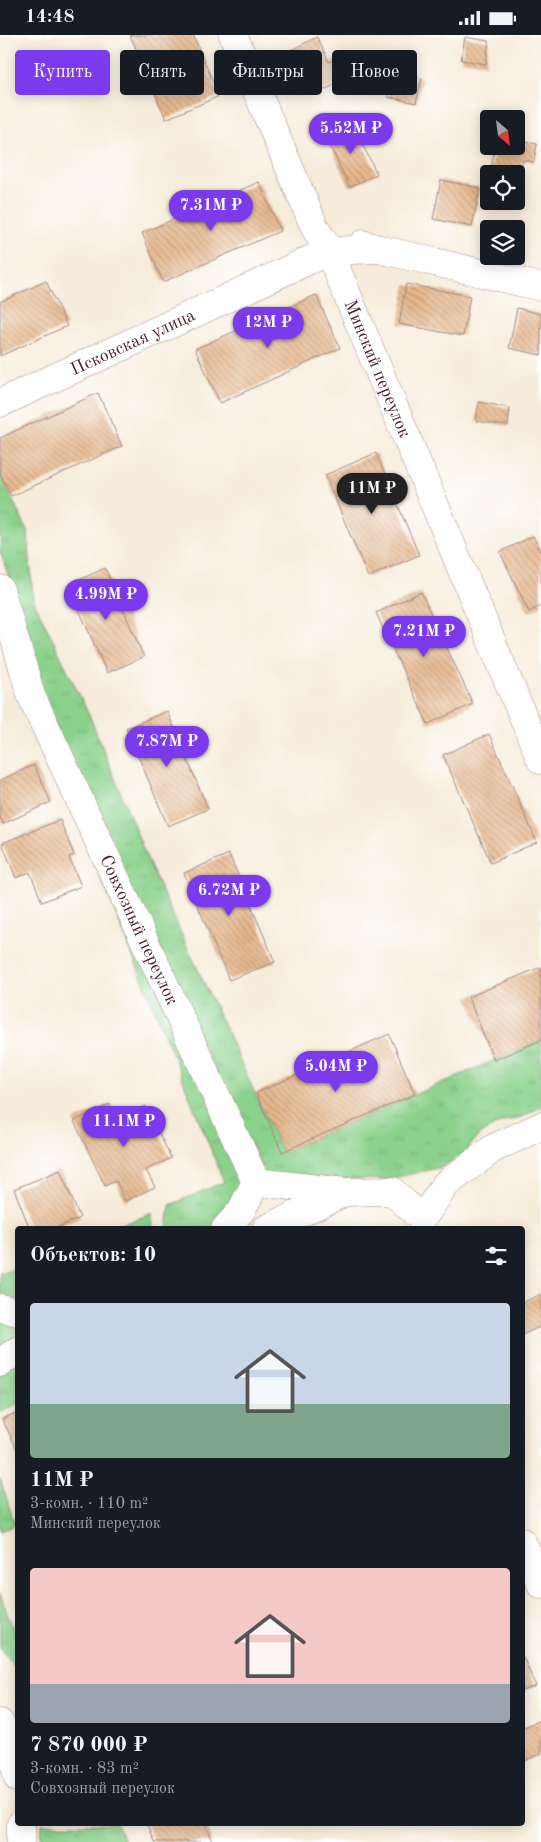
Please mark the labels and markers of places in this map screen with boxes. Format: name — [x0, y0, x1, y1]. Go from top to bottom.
pin: 5.52M ₽ — [305, 113, 397, 155]
pin: 7.31M ₽ — [165, 189, 257, 232]
pin: 12M ₽ — [233, 307, 303, 349]
pin: 11M ₽ — [337, 473, 407, 515]
pin: 4.99M ₽ — [60, 579, 152, 621]
pin: 7.21M ₽ — [378, 615, 470, 658]
pin: 7.87M ₽ — [121, 725, 213, 768]
pin: 6.72M ₽ — [183, 875, 275, 917]
pin: 5.04M ₽ — [290, 1051, 382, 1093]
pin: 11.1M ₽ — [78, 1105, 170, 1148]

